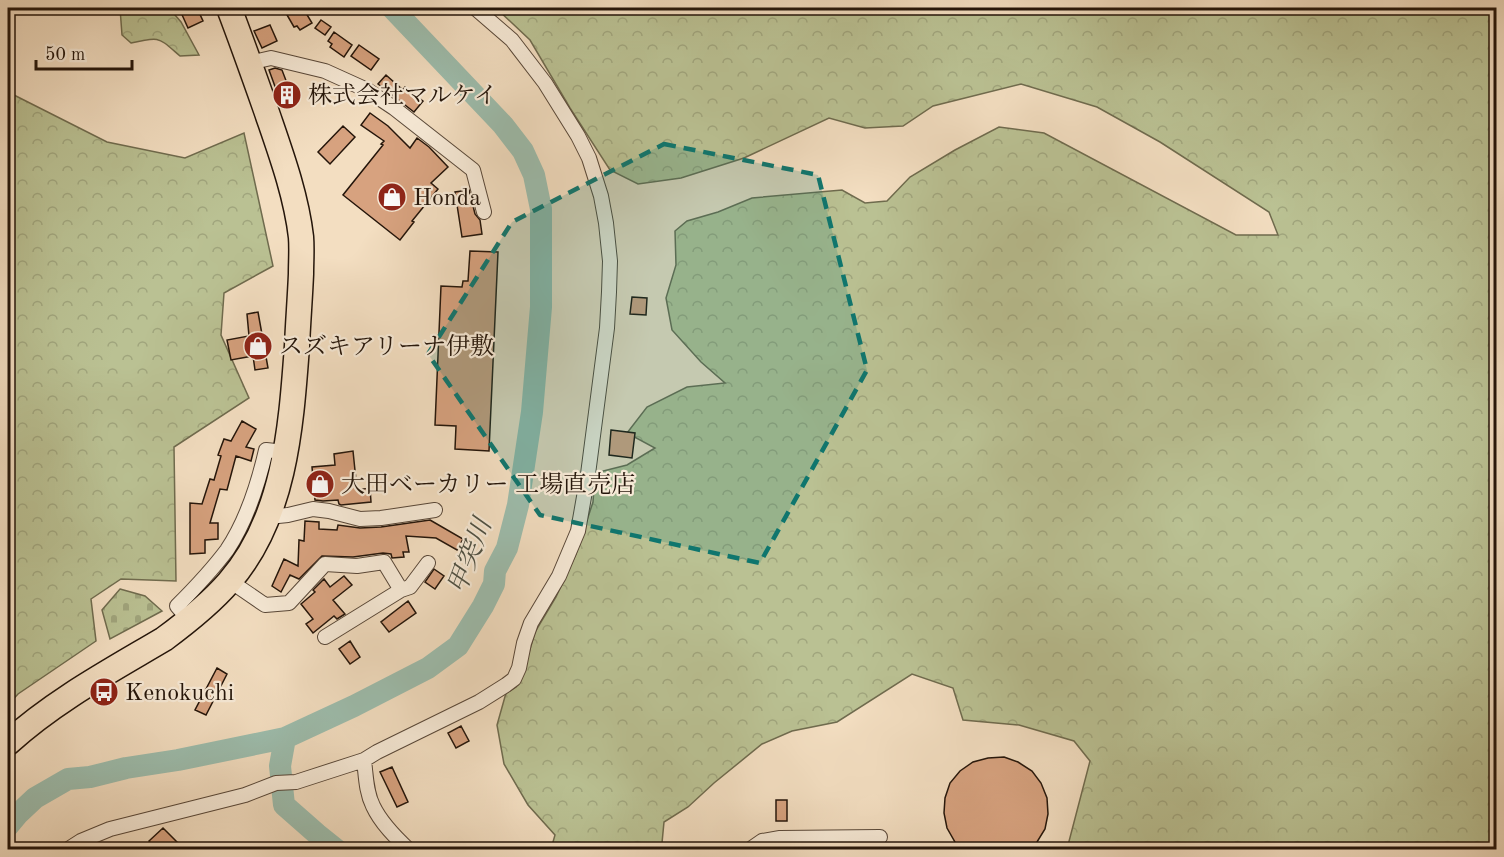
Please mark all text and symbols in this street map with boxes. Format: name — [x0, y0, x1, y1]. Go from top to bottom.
scale bar — [36, 33, 132, 71]
text: 50 m — [45, 46, 85, 64]
building icon: 株式会社マルケイ — [271, 79, 303, 111]
place label: 株式会社マルケイ — [308, 82, 498, 109]
shop icon: Honda — [376, 181, 408, 213]
place label: Honda — [413, 187, 481, 211]
shop icon: スズキアリーナ伊敷 — [242, 330, 274, 362]
place label: スズキアリーナ伊敷 — [279, 333, 494, 360]
shop icon: 大田ベーカリー 工場直売店 — [304, 468, 336, 500]
place label: 大田ベーカリー 工場直売店 — [341, 471, 635, 498]
water label: 甲突川 — [443, 512, 498, 598]
bus stop icon: Kenokuchi — [88, 676, 120, 708]
place label: Kenokuchi — [125, 682, 234, 706]

